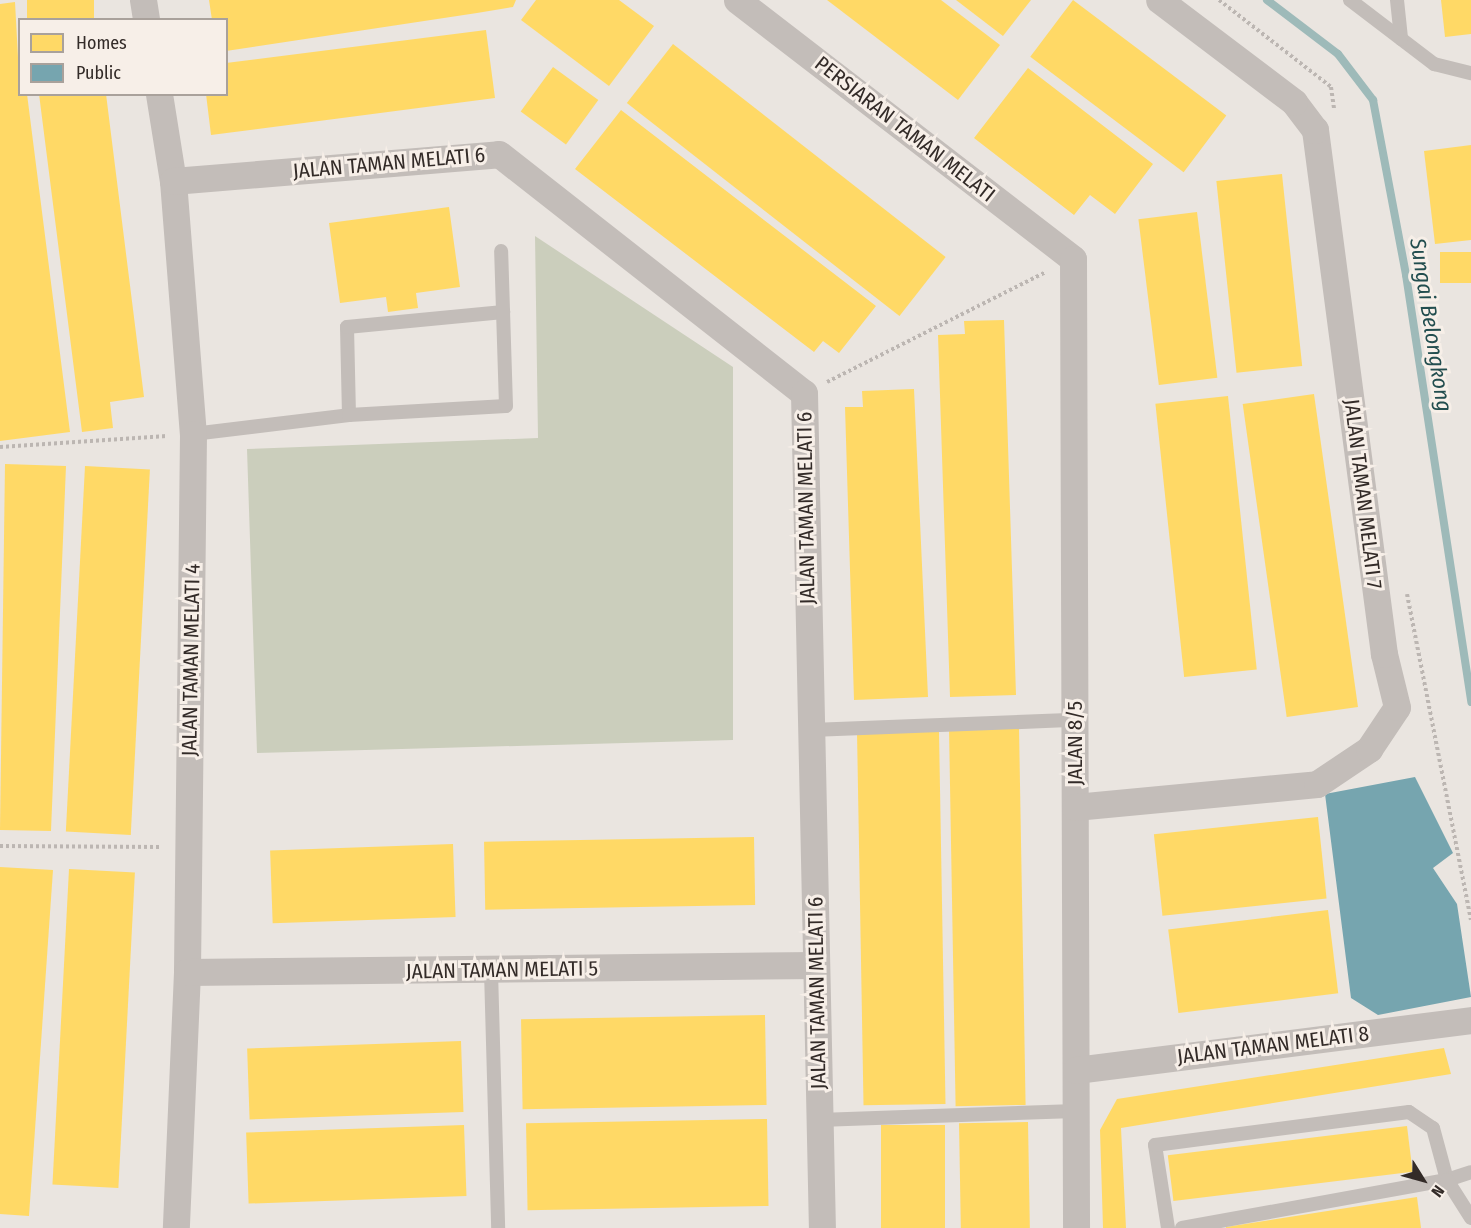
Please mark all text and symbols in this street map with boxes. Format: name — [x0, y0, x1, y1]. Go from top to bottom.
legend — [18, 18, 228, 96]
text: Homes — [76, 32, 127, 54]
street label: PERSIARAN TAMAN MELATI — [810, 51, 1000, 207]
text: Public — [76, 62, 121, 84]
street label: JALAN TAMAN MELATI 6 — [292, 142, 486, 184]
water label: Sungai Belongkong — [1404, 236, 1458, 414]
street label: JALAN TAMAN MELATI 7 — [1339, 398, 1387, 590]
street label: JALAN TAMAN MELATI 6 — [792, 411, 820, 605]
street label: JALAN TAMAN MELATI 4 — [177, 563, 205, 757]
street label: JALAN 8/5 — [1062, 701, 1088, 785]
street label: JALAN TAMAN MELATI 6 — [803, 896, 831, 1090]
street label: JALAN TAMAN MELATI 5 — [406, 956, 598, 984]
street label: JALAN TAMAN MELATI 8 — [1176, 1021, 1370, 1069]
north arrow — [1393, 1150, 1453, 1210]
text: N — [1427, 1182, 1448, 1201]

